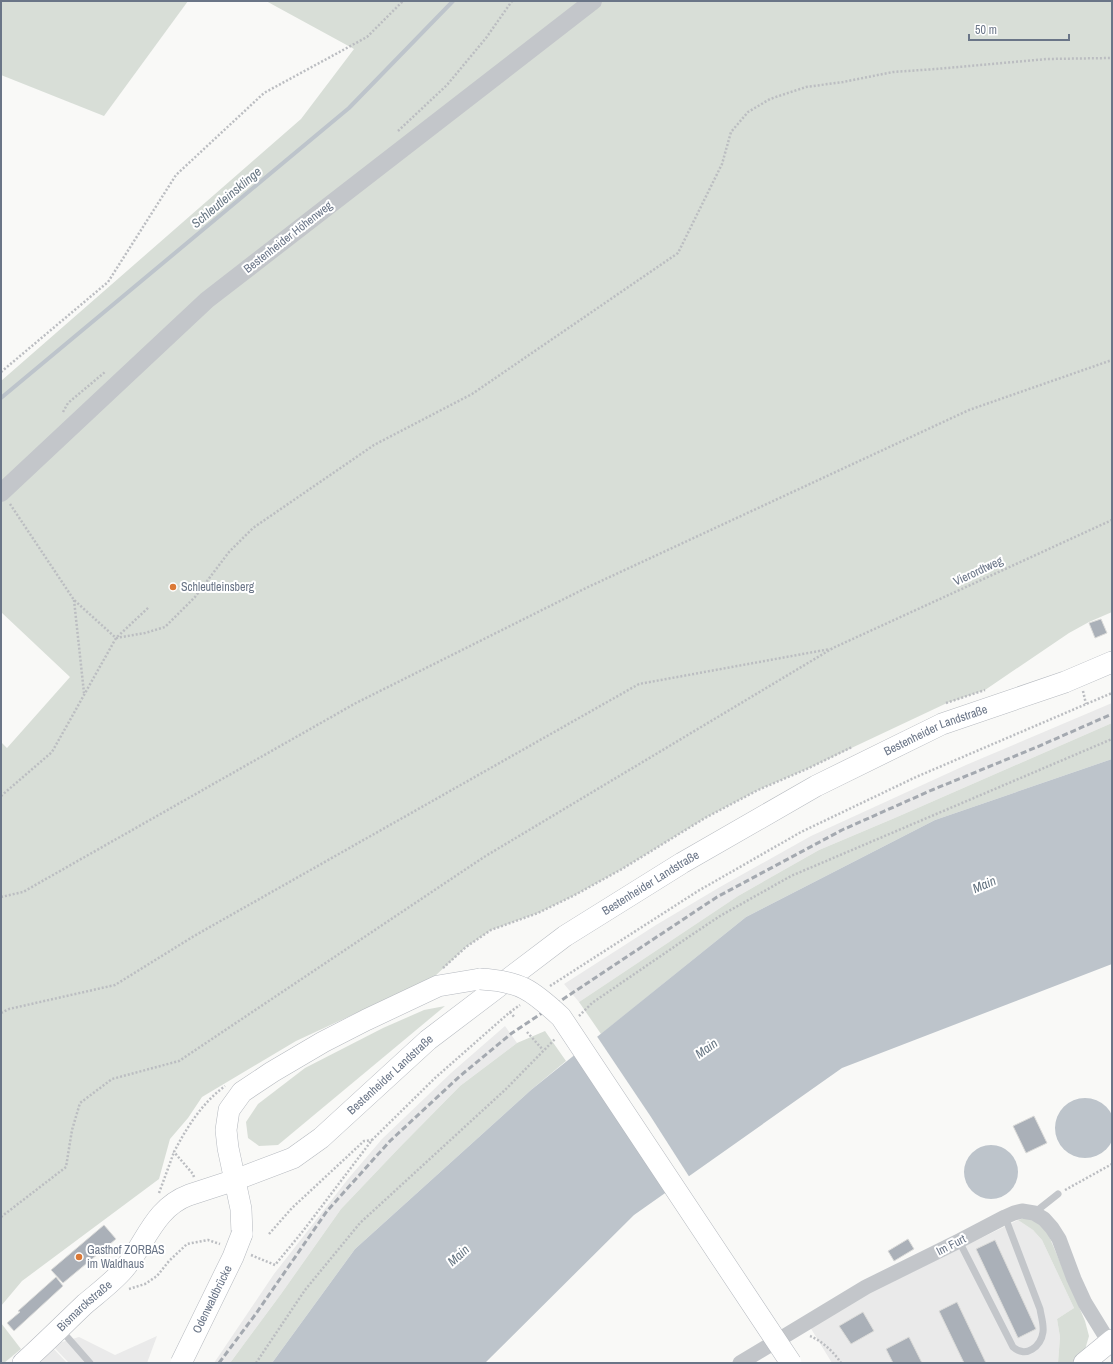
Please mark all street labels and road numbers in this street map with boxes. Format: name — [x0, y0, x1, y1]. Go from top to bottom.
street label: Bestenheider Höhenweg — [240, 197, 336, 277]
street label: Vierordtweg — [951, 552, 1006, 589]
street label: Bestenheider Landstraße — [881, 701, 990, 759]
street label: Bestenheider Landstraße — [599, 847, 702, 919]
street label: Bestenheider Landstraße — [344, 1031, 436, 1118]
street label: Im Furt — [933, 1231, 969, 1259]
street label: Odenwaldbrücke — [189, 1263, 236, 1336]
street label: Bismarckstraße — [53, 1277, 116, 1335]

